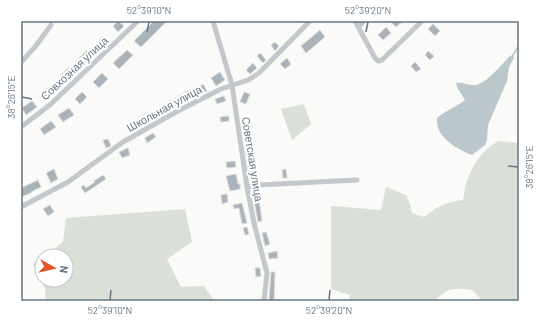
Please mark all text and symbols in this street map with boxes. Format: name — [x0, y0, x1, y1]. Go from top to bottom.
text: 52°39'10"N — [127, 4, 171, 16]
text: 52°39'20"N — [345, 4, 391, 16]
street label: Совхозная улица — [38, 33, 111, 102]
text: 38°26'15"E — [5, 75, 17, 119]
street label: Школьная улица — [124, 82, 204, 134]
street label: Советская улица — [240, 116, 266, 203]
text: 38°26'15"E — [523, 145, 535, 189]
north arrow — [34, 248, 74, 288]
text: N — [57, 265, 71, 274]
text: 52°39'10"N — [88, 304, 132, 316]
text: 52°39'20"N — [306, 304, 352, 316]

